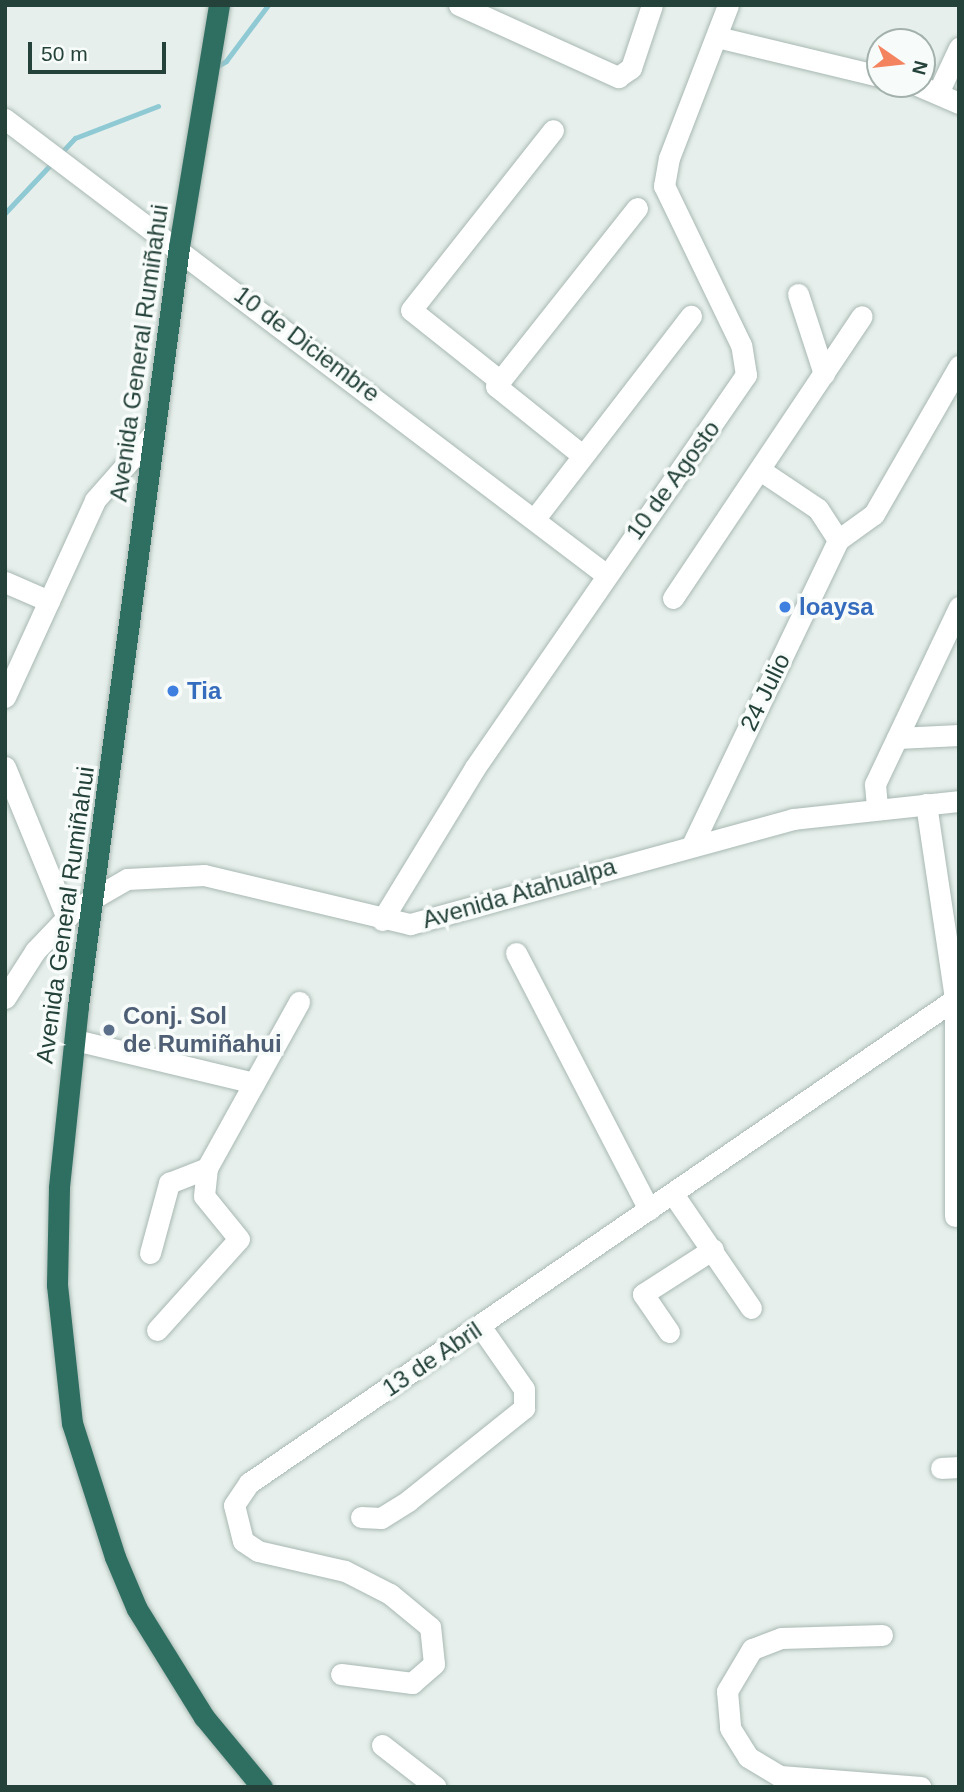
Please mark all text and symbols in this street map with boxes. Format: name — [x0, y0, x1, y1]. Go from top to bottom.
scale bar — [32, 28, 170, 72]
north arrow — [866, 28, 936, 98]
text: 50 m — [41, 42, 88, 65]
text: N — [908, 59, 932, 77]
street label: Avenida General Rumiñahui — [104, 203, 174, 503]
street label: 10 de Diciembre — [229, 280, 385, 408]
street label: 10 de Agosto — [620, 414, 726, 546]
place label: loaysa — [799, 593, 874, 621]
marker: loaysa — [777, 599, 793, 615]
street label: 24 Julio — [734, 649, 796, 735]
place label: Tia — [187, 677, 221, 705]
marker: Tia — [165, 683, 181, 699]
street label: Avenida General Rumiñahui — [30, 765, 100, 1065]
street label: Avenida Atahualpa — [418, 851, 620, 935]
place label: Conj. Sol de Rumiñahui — [123, 1002, 282, 1058]
marker: Conj. Sol de Rumiñahui — [101, 1022, 117, 1038]
street label: 13 de Abril — [376, 1315, 488, 1403]

